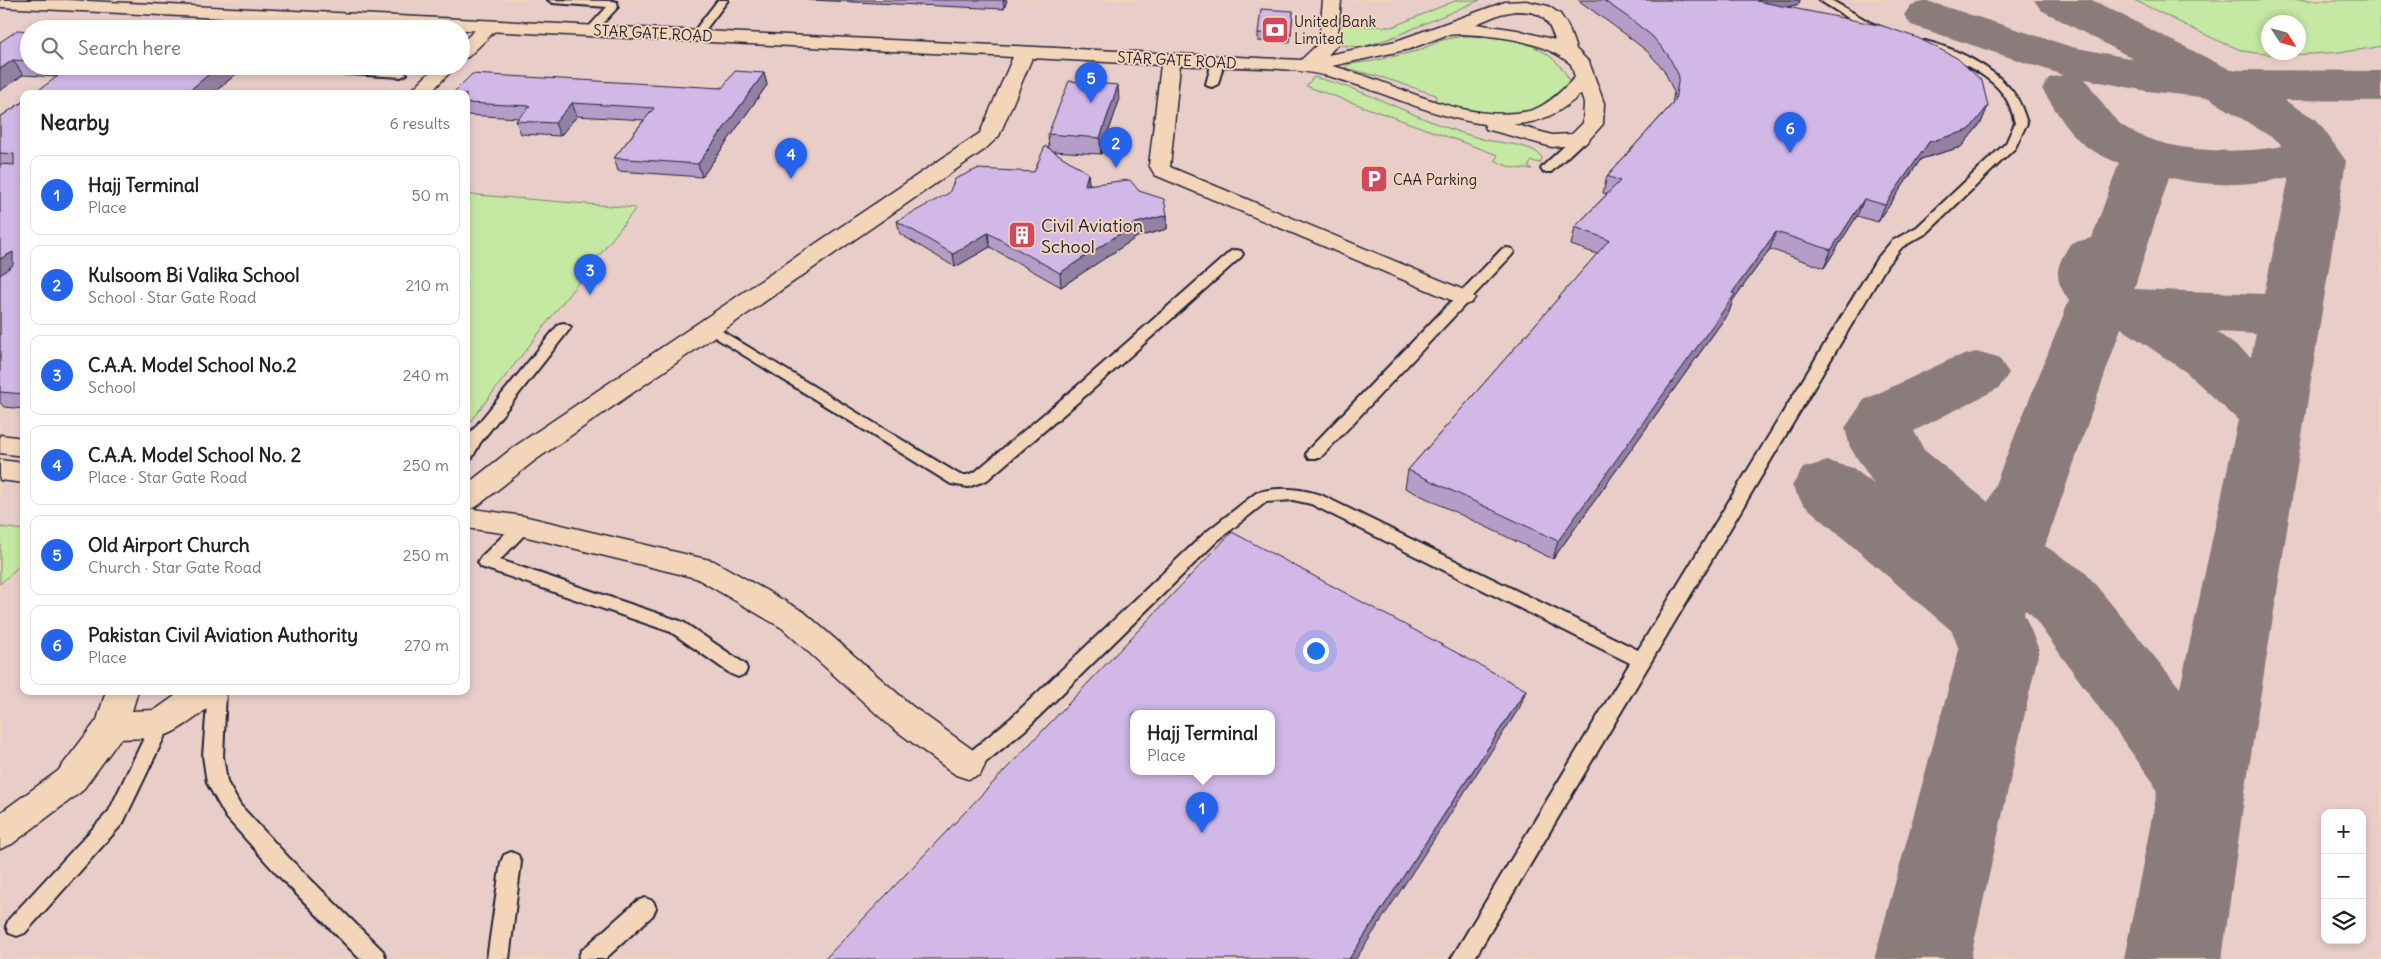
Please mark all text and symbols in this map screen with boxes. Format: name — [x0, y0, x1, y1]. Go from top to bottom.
place label: United Bank Limited — [1294, 12, 1377, 48]
bank icon: United Bank Limited — [1260, 15, 1290, 45]
north arrow — [2261, 15, 2306, 60]
search box — [20, 20, 470, 75]
street label: STAR GATE ROAD — [593, 20, 713, 46]
icon: search — [38, 34, 66, 62]
text: Search here — [78, 36, 181, 60]
street label: STAR GATE ROAD — [1117, 47, 1237, 73]
pin: 5 — [1075, 62, 1107, 103]
text: Nearby — [40, 109, 110, 136]
pin: 6 — [1774, 112, 1806, 153]
text: 6 results — [389, 113, 450, 133]
pin: 2 — [1100, 127, 1132, 168]
pin: 4 — [775, 138, 807, 179]
parking icon: CAA Parking — [1359, 164, 1389, 194]
place label: CAA Parking — [1393, 170, 1477, 189]
text: Hajj Terminal — [88, 173, 199, 197]
text: 1 — [54, 185, 60, 205]
text: 50 m — [411, 185, 449, 205]
text: Place — [88, 197, 127, 217]
place label: Civil Aviation School — [1041, 214, 1143, 258]
building icon: Civil Aviation School — [1007, 220, 1037, 250]
pin: 3 — [574, 254, 606, 295]
text: Kulsoom Bi Valika School — [88, 263, 300, 287]
text: 2 — [53, 275, 61, 295]
text: 210 m — [406, 275, 449, 295]
text: School · Star Gate Road — [88, 287, 256, 307]
text: C.A.A. Model School No.2 — [88, 353, 297, 377]
text: 3 — [52, 365, 62, 385]
text: 240 m — [403, 365, 449, 385]
text: School — [88, 377, 136, 397]
text: C.A.A. Model School No. 2 — [88, 443, 301, 467]
text: 4 — [52, 455, 62, 475]
text: 250 m — [403, 455, 449, 475]
text: Place · Star Gate Road — [88, 467, 247, 487]
text: Old Airport Church — [88, 533, 250, 557]
text: 5 — [52, 545, 62, 565]
text: 250 m — [403, 545, 449, 565]
text: Church · Star Gate Road — [88, 557, 261, 577]
text: Pakistan Civil Aviation Authority — [88, 623, 358, 647]
text: 6 — [52, 635, 62, 655]
text: 270 m — [404, 635, 449, 655]
your location — [1303, 638, 1329, 664]
text: Place — [88, 647, 127, 667]
popup — [1130, 710, 1275, 775]
text: Hajj Terminal — [1147, 721, 1258, 745]
text: Place — [1147, 745, 1186, 765]
pin: 1 — [1186, 792, 1218, 833]
map controls — [2321, 809, 2366, 944]
button: + — [2321, 809, 2366, 854]
button: − — [2321, 854, 2366, 899]
button: layers — [2321, 899, 2366, 944]

